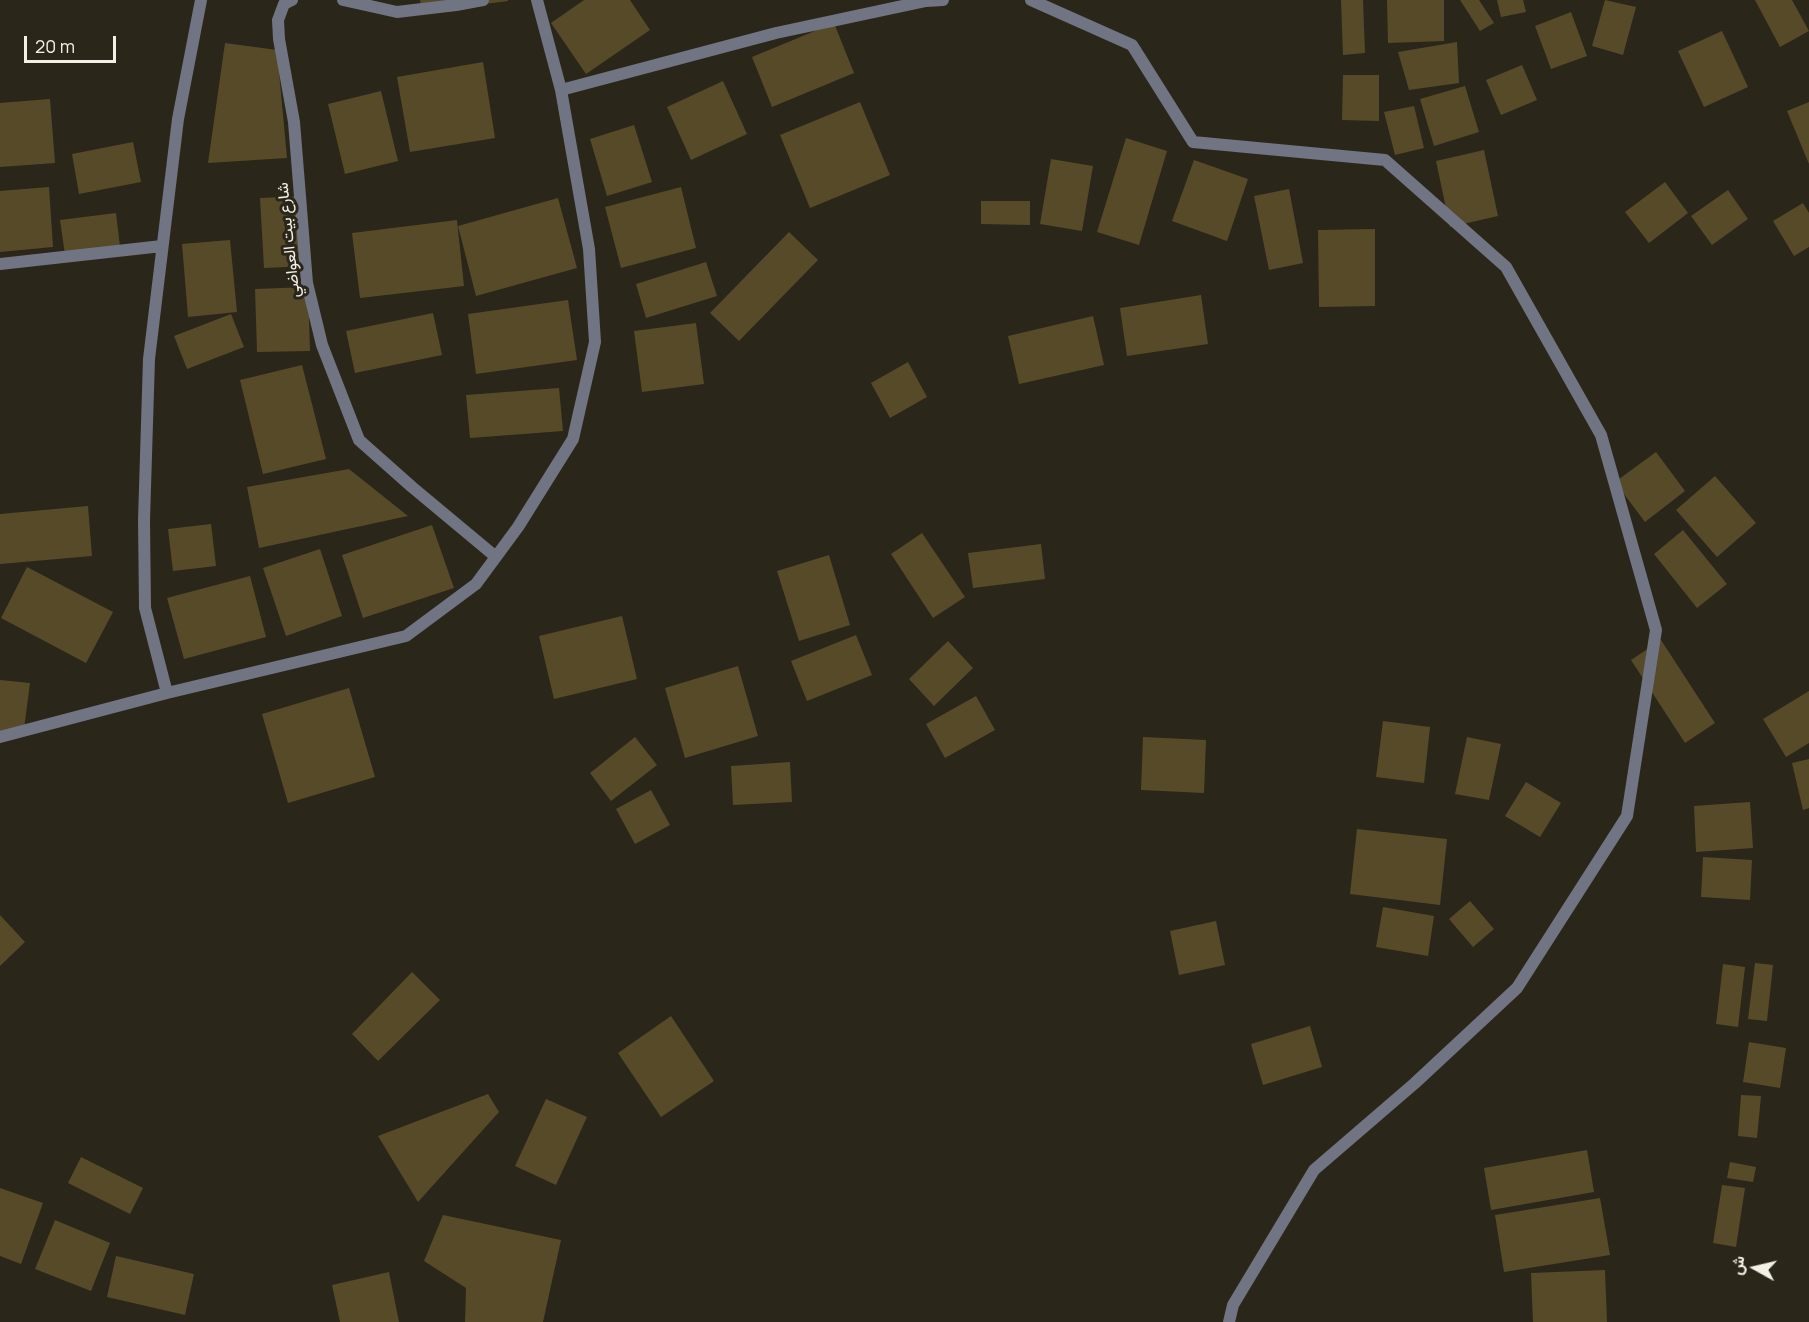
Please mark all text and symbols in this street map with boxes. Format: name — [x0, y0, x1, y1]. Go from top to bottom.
scale bar — [27, 24, 118, 62]
text: 20 m — [35, 34, 75, 58]
street label: شارع بيت العواضي — [273, 181, 305, 299]
north arrow — [1725, 1238, 1785, 1298]
text: ش — [1725, 1254, 1749, 1277]

